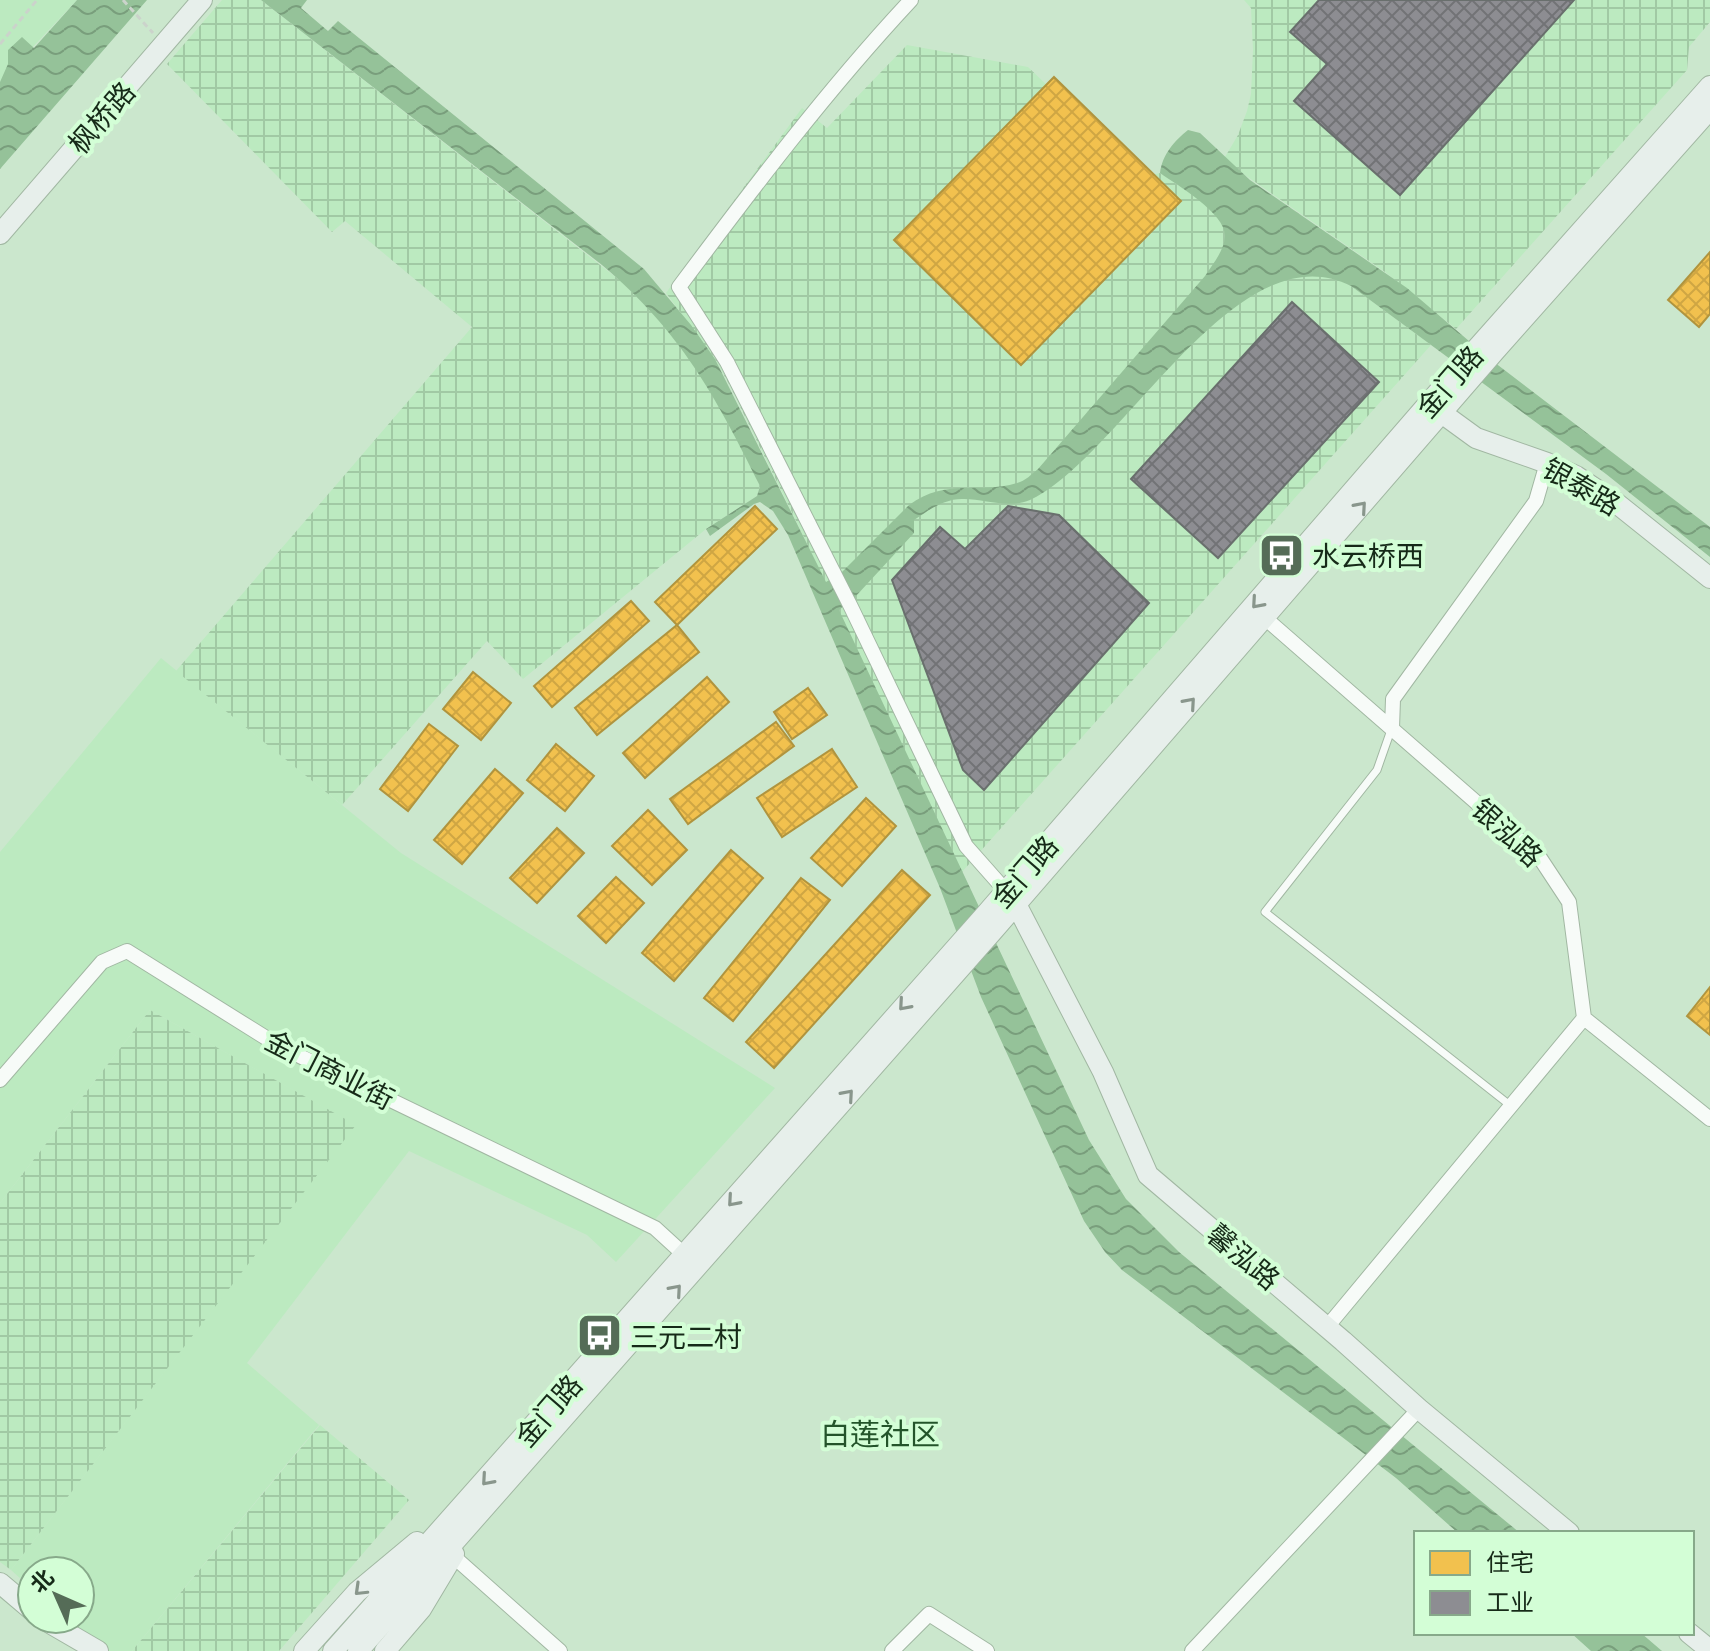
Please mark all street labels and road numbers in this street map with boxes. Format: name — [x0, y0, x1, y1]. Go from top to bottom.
street label: 枫桥路 — [61, 74, 141, 160]
street label: 金门路 — [1409, 338, 1489, 424]
street label: 银泰路 — [1537, 450, 1627, 522]
street label: 银泓路 — [1466, 791, 1550, 873]
street label: 金门路 — [984, 828, 1064, 914]
street label: 金门商业街 — [260, 1022, 400, 1116]
street label: 馨泓路 — [1201, 1216, 1287, 1296]
street label: 金门路 — [508, 1367, 588, 1453]

